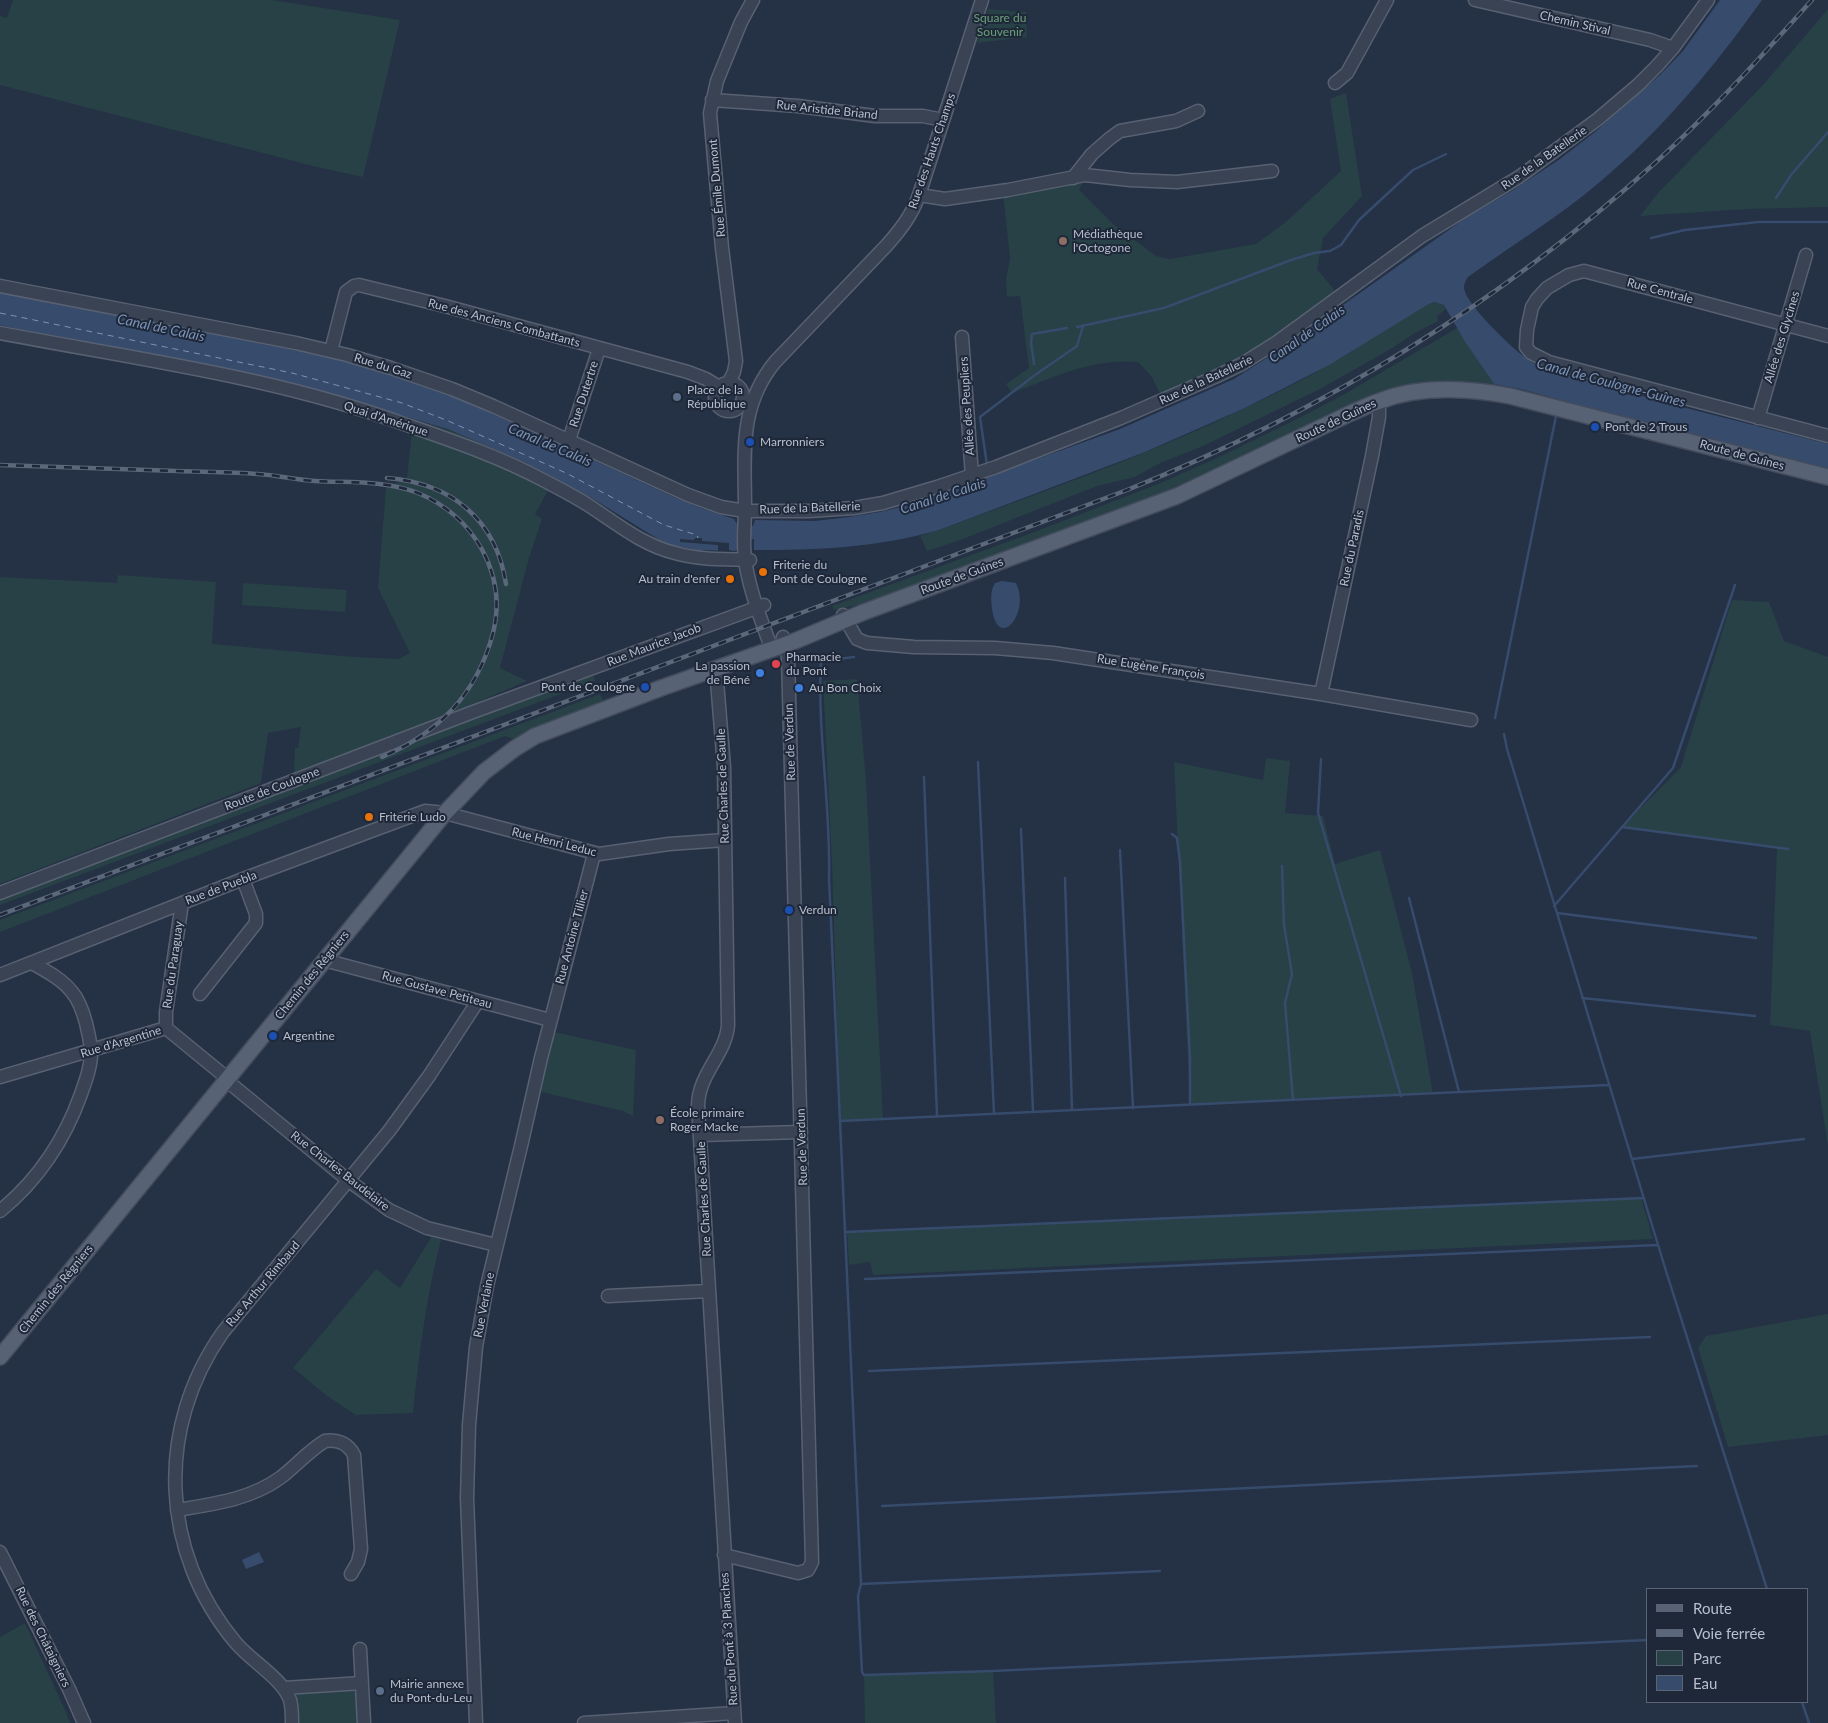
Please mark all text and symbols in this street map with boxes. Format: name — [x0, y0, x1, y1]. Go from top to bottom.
street label: Chemin Stival — [1538, 8, 1612, 38]
park label: Square du Souvenir — [974, 11, 1026, 39]
street label: Rue des Hauts Champs — [905, 91, 959, 211]
street label: Rue Aristide Briand — [776, 98, 878, 122]
street label: Rue de la Batellerie — [1498, 123, 1590, 193]
street label: Rue Émile Dumont — [706, 138, 728, 238]
place label: Médiathèque l'Octogone — [1073, 227, 1143, 255]
marker: Médiathèque l'Octogone — [1057, 235, 1069, 247]
street label: Rue Centrale — [1625, 275, 1695, 307]
street label: Allée des Glycines — [1761, 289, 1803, 385]
street label: Rue des Anciens Combattants — [426, 296, 582, 350]
water label: Canal de Calais — [1266, 302, 1348, 366]
water label: Canal de Calais — [116, 311, 206, 345]
street label: Rue du Gaz — [352, 350, 414, 382]
street label: Rue de la Batellerie — [1157, 352, 1255, 408]
water label: Canal de Coulogne-Guînes — [1535, 355, 1687, 411]
street label: Allée des Peupliers — [956, 356, 978, 456]
street label: Rue Dutertre — [567, 359, 601, 429]
place label: Place de la République — [687, 383, 746, 411]
marker: Place de la République — [671, 391, 683, 403]
street label: Route de Guînes — [1294, 396, 1378, 446]
street label: Quai d'Amérique — [342, 399, 430, 439]
water label: Canal de Calais — [506, 420, 594, 470]
place label: Pont de 2 Trous — [1605, 420, 1687, 434]
marker: Pont de 2 Trous — [1589, 421, 1601, 433]
place label: Marronniers — [760, 435, 824, 449]
marker: Marronniers — [744, 436, 756, 448]
street label: Route de Guînes — [1698, 437, 1786, 473]
water label: Canal de Calais — [898, 474, 988, 518]
street label: Rue de la Batellerie — [759, 499, 861, 517]
street label: Rue du Paradis — [1337, 508, 1367, 588]
street label: Route de Guînes — [919, 554, 1005, 598]
place label: Friterie du Pont de Coulogne — [773, 558, 867, 586]
marker: Friterie du Pont de Coulogne — [757, 566, 769, 578]
place label: Au train d'enfer — [639, 572, 720, 586]
marker: Au train d'enfer — [724, 573, 736, 585]
street label: Rue Maurice Jacob — [605, 621, 703, 669]
place label: Pharmacie du Pont — [786, 650, 841, 678]
street label: Rue Eugène François — [1096, 651, 1206, 683]
marker: Pharmacie du Pont — [770, 658, 782, 670]
place label: La passion de Béné — [695, 659, 750, 687]
marker: La passion de Béné — [754, 667, 766, 679]
place label: Pont de Coulogne — [541, 680, 635, 694]
marker: Pont de Coulogne — [639, 681, 651, 693]
place label: Au Bon Choix — [809, 681, 881, 695]
marker: Au Bon Choix — [793, 682, 805, 694]
street label: Rue de Verdun — [781, 703, 799, 781]
street label: Rue Charles de Gaulle — [714, 728, 732, 844]
street label: Route de Coulogne — [222, 764, 322, 814]
place label: Friterie Ludo — [379, 810, 446, 824]
marker: Friterie Ludo — [363, 811, 375, 823]
street label: Rue Henri Leduc — [510, 825, 598, 859]
street label: Rue de Puebla — [183, 868, 259, 908]
street label: Rue Antoine Tillier — [552, 888, 592, 986]
place label: Verdun — [799, 903, 837, 917]
marker: Verdun — [783, 904, 795, 916]
street label: Rue du Paraguay — [160, 920, 186, 1010]
street label: Chemin des Régniers — [272, 928, 352, 1022]
street label: Rue Gustave Petiteau — [380, 968, 494, 1012]
street label: Rue d'Argentine — [79, 1023, 163, 1061]
place label: Argentine — [283, 1029, 335, 1043]
marker: Argentine — [267, 1030, 279, 1042]
place label: École primaire Roger Macke — [670, 1106, 744, 1134]
street label: Rue de Verdun — [793, 1108, 811, 1186]
marker: École primaire Roger Macke — [654, 1114, 666, 1126]
street label: Rue Charles Baudelaire — [288, 1128, 392, 1214]
street label: Rue Charles de Gaulle — [694, 1141, 714, 1257]
street label: Rue Arthur Rimbaud — [223, 1238, 303, 1330]
street label: Chemin des Régniers — [16, 1242, 96, 1336]
street label: Rue Verlaine — [471, 1271, 497, 1339]
street label: Rue du Pont à 3 Planches — [717, 1572, 741, 1706]
street label: Rue des Châtaigniers — [12, 1584, 74, 1690]
legend — [1646, 1588, 1808, 1703]
text: Route — [1693, 1599, 1732, 1617]
text: Voie ferrée — [1693, 1624, 1765, 1642]
text: Parc — [1693, 1649, 1722, 1667]
text: Eau — [1693, 1674, 1717, 1692]
place label: Mairie annexe du Pont-du-Leu — [390, 1677, 472, 1705]
marker: Mairie annexe du Pont-du-Leu — [374, 1685, 386, 1697]

